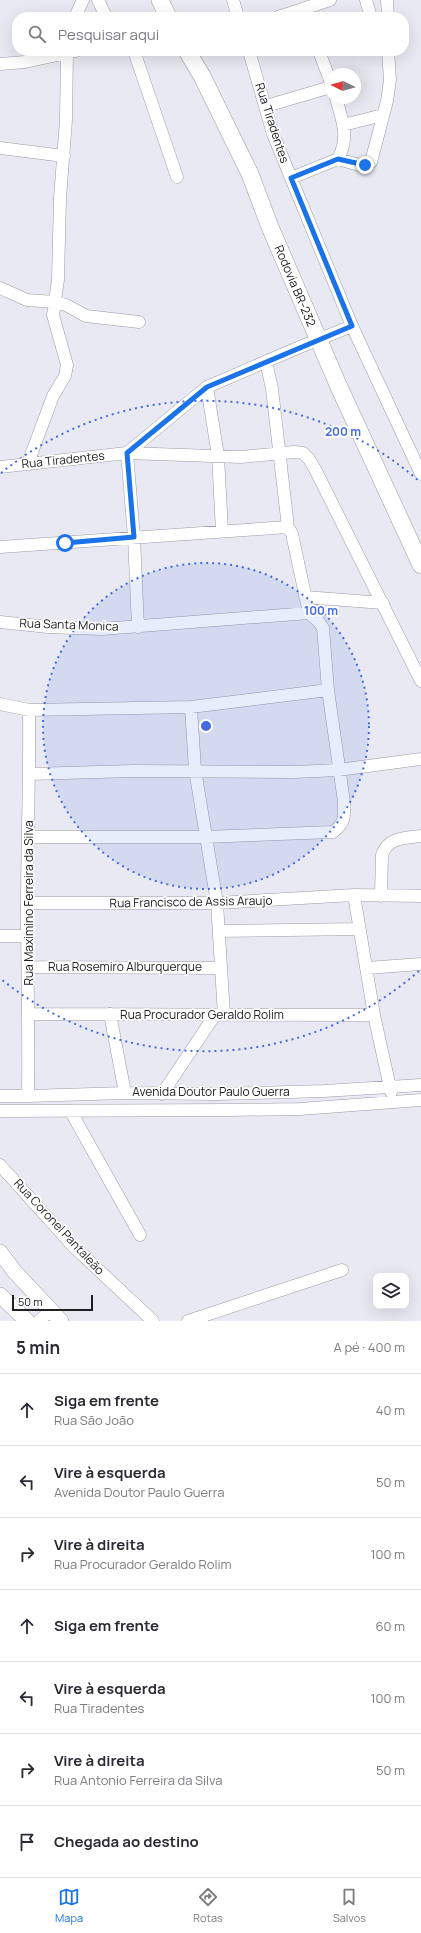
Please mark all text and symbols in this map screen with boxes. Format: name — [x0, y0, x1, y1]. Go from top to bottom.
search box — [12, 12, 409, 56]
icon: search — [26, 23, 48, 45]
text: Pesquisar aqui — [58, 24, 159, 45]
north arrow — [325, 68, 361, 104]
street label: Rua Tiradentes — [251, 81, 293, 165]
route end — [356, 156, 374, 174]
street label: Rodovia BR-232 — [271, 242, 320, 329]
text: 200 m — [325, 423, 361, 440]
street label: Rua Tiradentes — [21, 447, 105, 472]
route start — [56, 534, 74, 552]
text: 100 m — [304, 602, 338, 619]
street label: Rua Santa Monica — [19, 614, 119, 635]
centre of rings — [199, 719, 213, 733]
street label: Rua Maximino Ferreira da Silva — [20, 820, 37, 986]
street label: Rua Francisco de Assis Araujo — [109, 892, 273, 911]
street label: Rua Rosemiro Alburquerque — [48, 958, 202, 975]
street label: Rua Procurador Geraldo Rolim — [120, 1006, 284, 1023]
street label: Avenida Doutor Paulo Guerra — [132, 1083, 290, 1100]
street label: Rua Coronel Pantaleão — [10, 1175, 108, 1278]
map controls — [373, 1273, 409, 1309]
button: layers — [373, 1273, 409, 1309]
scale bar — [12, 1293, 93, 1312]
text: 50 m — [18, 1294, 43, 1309]
text: 5 min — [16, 1336, 60, 1359]
text: A pé · 400 m — [334, 1338, 405, 1356]
text: Siga em frente — [54, 1390, 159, 1411]
icon: ahead — [16, 1399, 38, 1421]
text: 40 m — [376, 1401, 405, 1419]
text: Rua São João — [54, 1411, 134, 1429]
text: Vire à esquerda — [54, 1462, 166, 1483]
icon: left — [16, 1471, 38, 1493]
text: 50 m — [376, 1473, 405, 1491]
text: Avenida Doutor Paulo Guerra — [54, 1483, 224, 1501]
text: Vire à direita — [54, 1534, 145, 1555]
icon: right — [16, 1543, 38, 1565]
text: 100 m — [370, 1545, 405, 1563]
text: Rua Procurador Geraldo Rolim — [54, 1555, 232, 1573]
icon: ahead — [16, 1615, 38, 1637]
text: Siga em frente — [54, 1615, 159, 1636]
text: 60 m — [375, 1617, 405, 1635]
text: Vire à esquerda — [54, 1678, 166, 1699]
icon: left — [16, 1687, 38, 1709]
text: 100 m — [370, 1689, 405, 1707]
text: Rua Tiradentes — [54, 1699, 144, 1717]
text: Vire à direita — [54, 1750, 145, 1771]
icon: right — [16, 1759, 38, 1781]
text: 50 m — [376, 1761, 405, 1779]
text: Rua Antonio Ferreira da Silva — [54, 1771, 223, 1789]
icon: arrive — [16, 1831, 38, 1853]
text: Chegada ao destino — [54, 1831, 199, 1852]
tab: Mapa — [55, 1886, 83, 1925]
tab: Rotas — [193, 1886, 223, 1925]
tab: Salvos — [333, 1886, 366, 1925]

